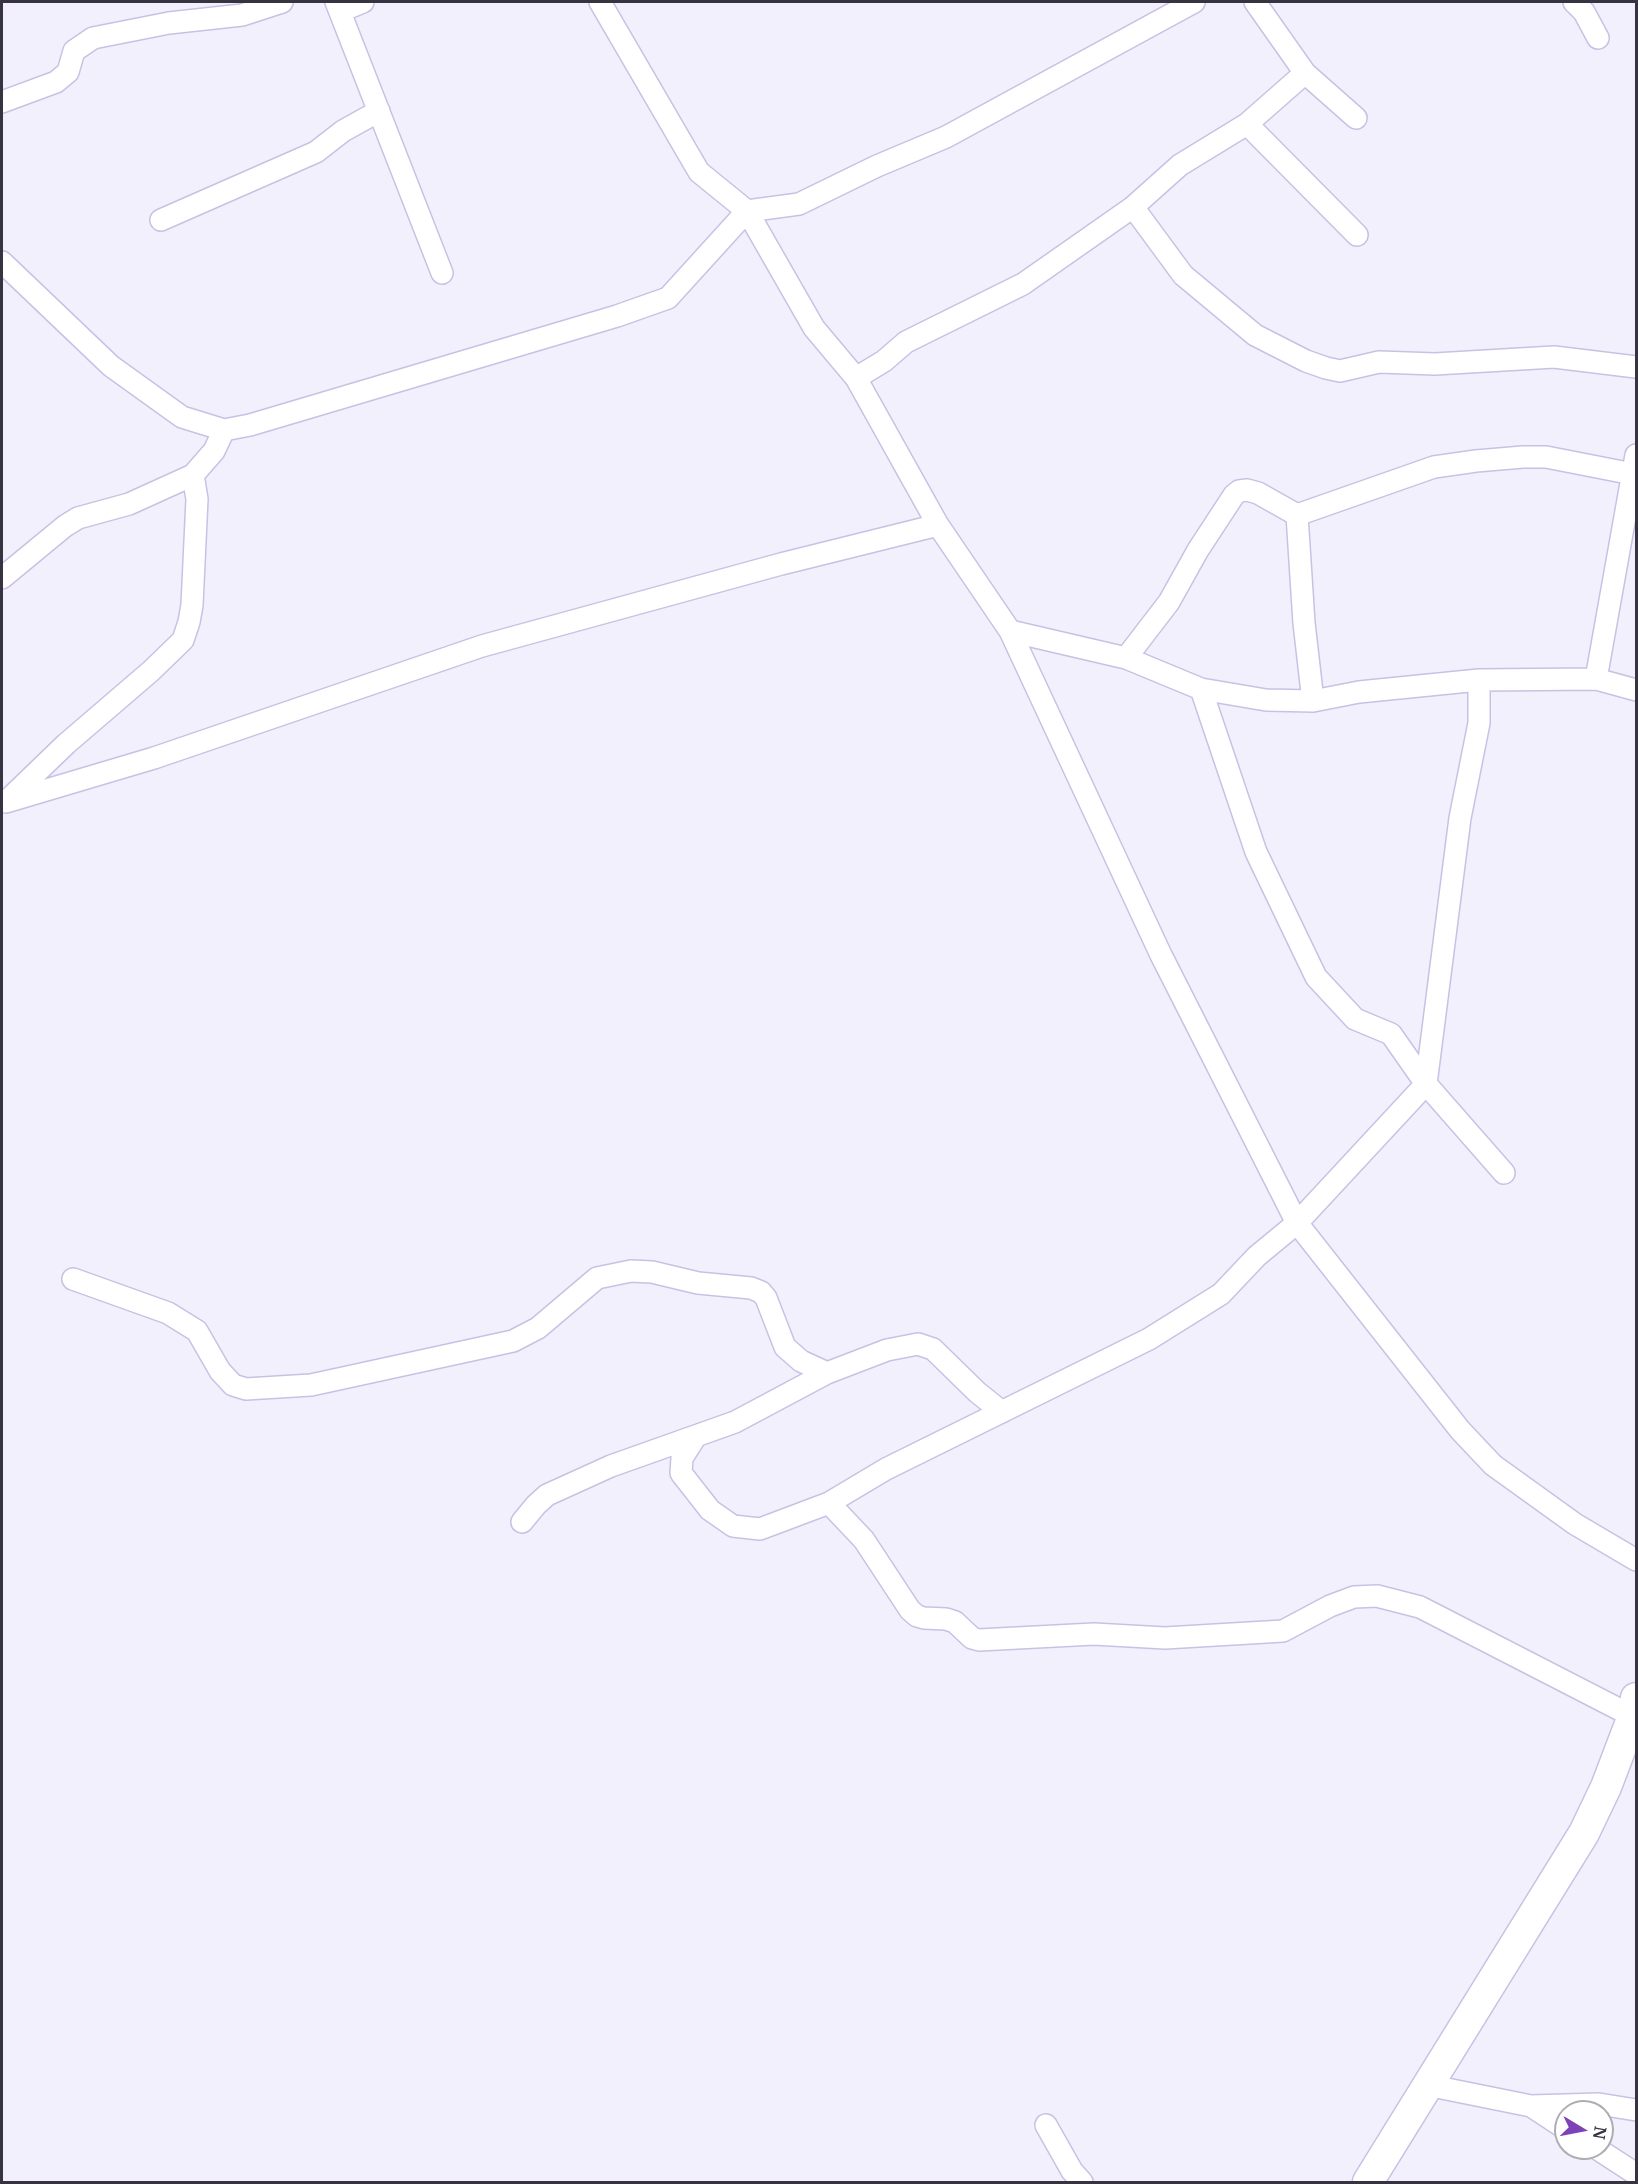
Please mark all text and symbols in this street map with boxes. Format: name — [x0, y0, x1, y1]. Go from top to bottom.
north arrow — [1554, 2100, 1614, 2160]
text: N — [1589, 2125, 1611, 2141]

